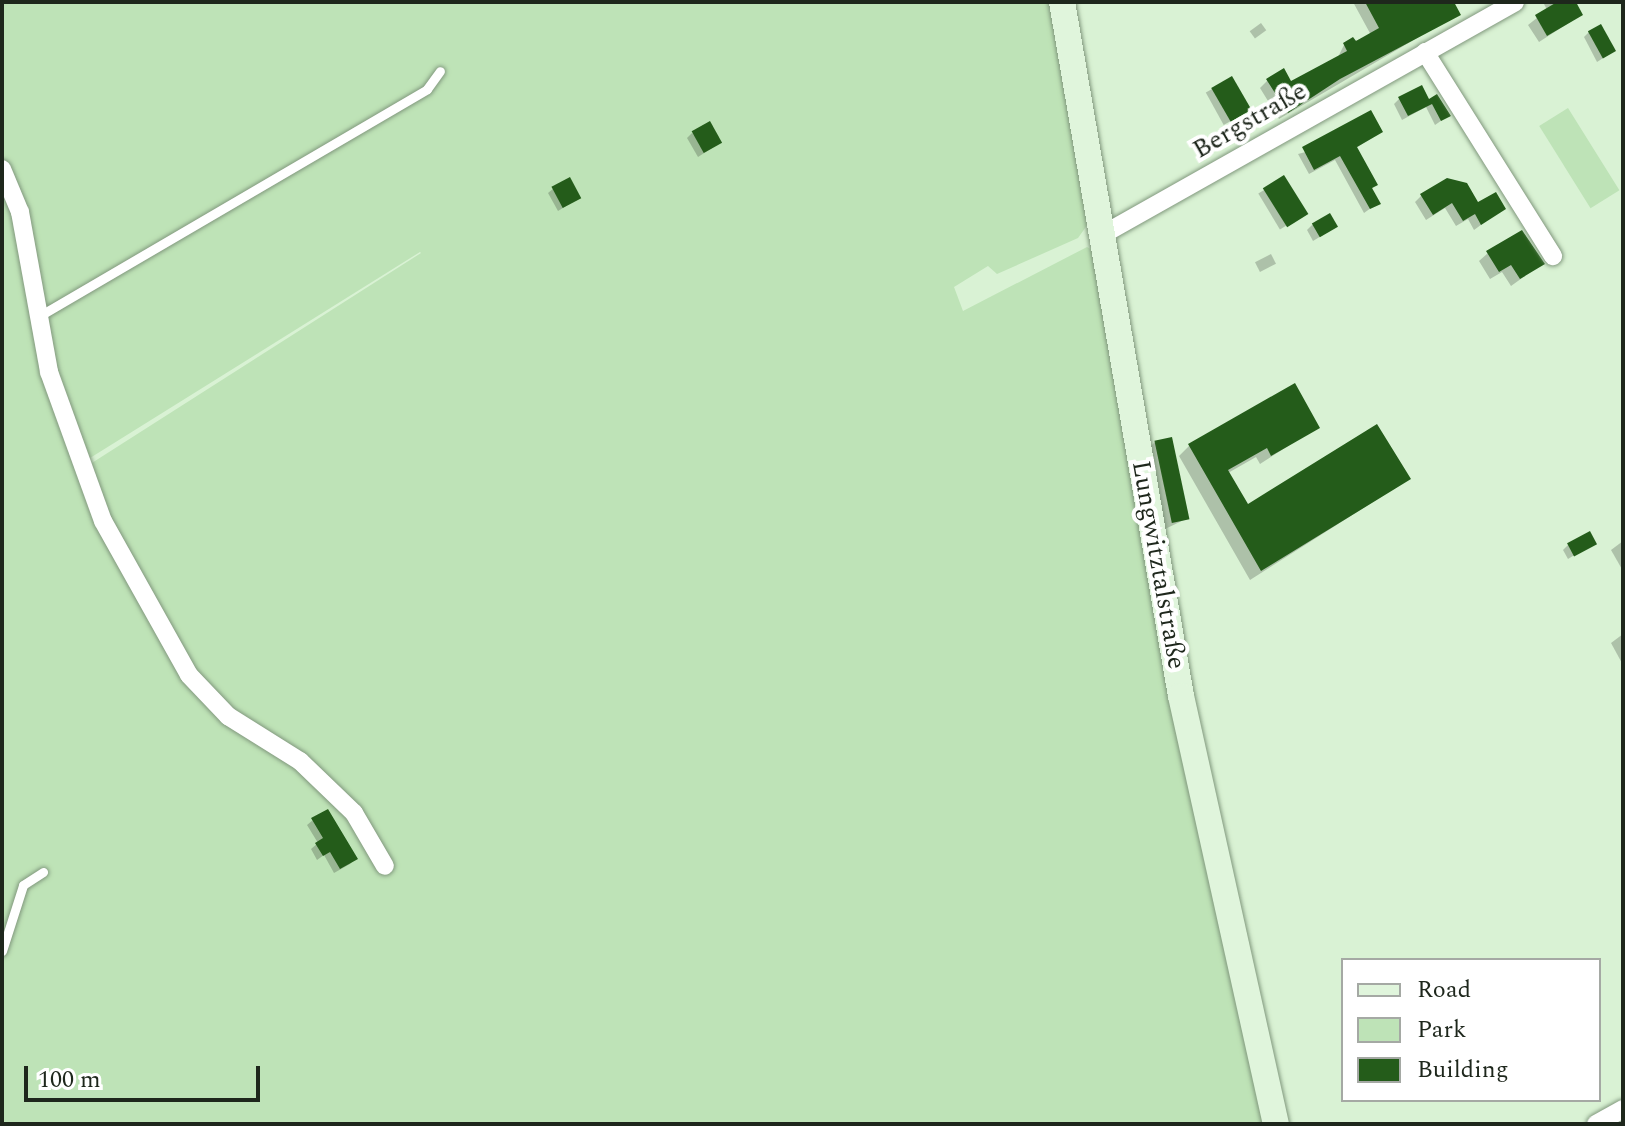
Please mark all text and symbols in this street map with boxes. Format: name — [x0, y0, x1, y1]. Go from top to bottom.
street label: Bergstraße — [1188, 76, 1312, 166]
street label: Lungwitztalstraße — [1124, 458, 1192, 672]
legend — [1341, 958, 1601, 1102]
text: Road — [1417, 972, 1471, 1008]
text: Park — [1417, 1012, 1467, 1048]
scale bar — [28, 1050, 264, 1100]
text: Building — [1417, 1052, 1509, 1088]
text: 100 m — [38, 1062, 101, 1098]

